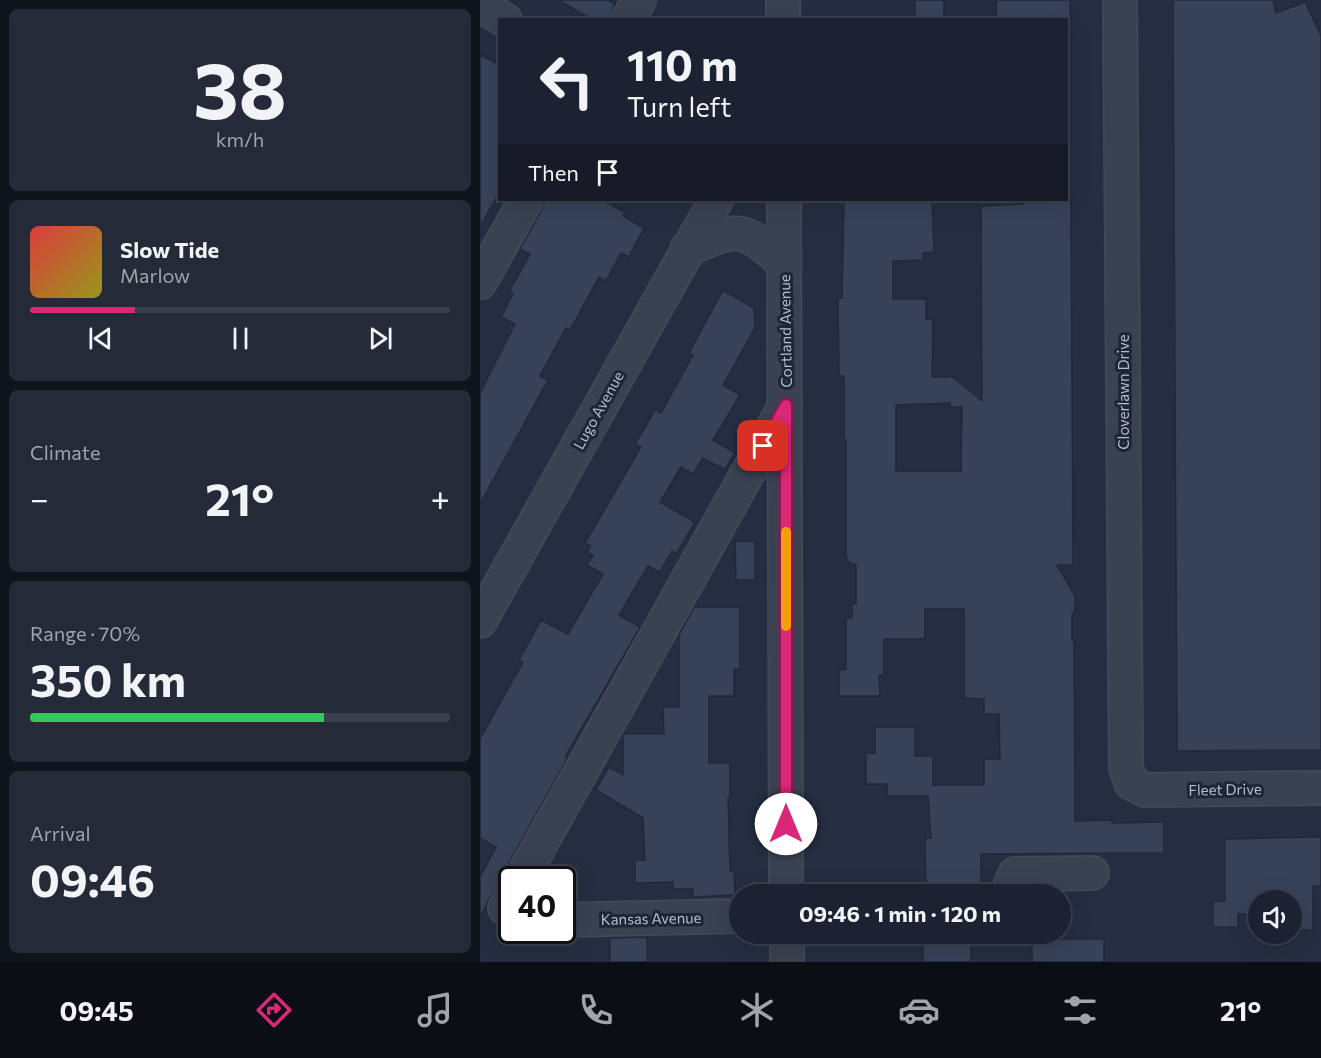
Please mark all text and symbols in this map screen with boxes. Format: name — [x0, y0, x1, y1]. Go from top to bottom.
text: 110 m — [627, 38, 738, 90]
text: 38 — [193, 40, 287, 135]
icon: left — [528, 42, 606, 120]
text: Turn left — [627, 90, 731, 123]
text: km/h — [216, 127, 264, 151]
icon: arrive — [591, 156, 624, 189]
text: Then — [528, 159, 579, 186]
text: Slow Tide — [120, 236, 219, 263]
text: Marlow — [120, 263, 190, 287]
street label: Cortland Avenue — [775, 274, 795, 388]
icon: previous — [84, 322, 117, 355]
icon: pause — [224, 322, 257, 355]
icon: next — [364, 322, 397, 355]
street label: Cloverlawn Drive — [1114, 334, 1132, 450]
street label: Lugo Avenue — [569, 368, 627, 452]
pin — [737, 420, 788, 471]
icon: arrive — [746, 429, 779, 462]
text: Climate — [30, 440, 100, 464]
text: 21° — [205, 470, 274, 525]
text: − — [30, 477, 49, 518]
text: + — [431, 477, 450, 518]
text: Range · 70% — [30, 621, 140, 645]
text: 350 km — [30, 651, 186, 706]
street label: Fleet Drive — [1188, 779, 1262, 799]
position arrow — [754, 792, 818, 856]
text: Arrival — [30, 821, 91, 845]
text: 09:46 — [30, 851, 155, 906]
speed limit sign: 40 — [498, 866, 576, 944]
map controls — [1248, 890, 1302, 944]
button: sound — [1248, 890, 1302, 944]
text: 09:46 · 1 min · 120 m — [799, 900, 1001, 927]
street label: Kansas Avenue — [600, 908, 702, 928]
icon: directions — [253, 989, 295, 1031]
icon: music — [414, 989, 456, 1031]
icon: phone — [575, 989, 617, 1031]
icon: climate — [736, 989, 778, 1031]
icon: car — [898, 989, 940, 1031]
icon: filters — [1059, 989, 1101, 1031]
text: 09:45 — [60, 994, 134, 1027]
text: 21° — [1220, 994, 1261, 1027]

